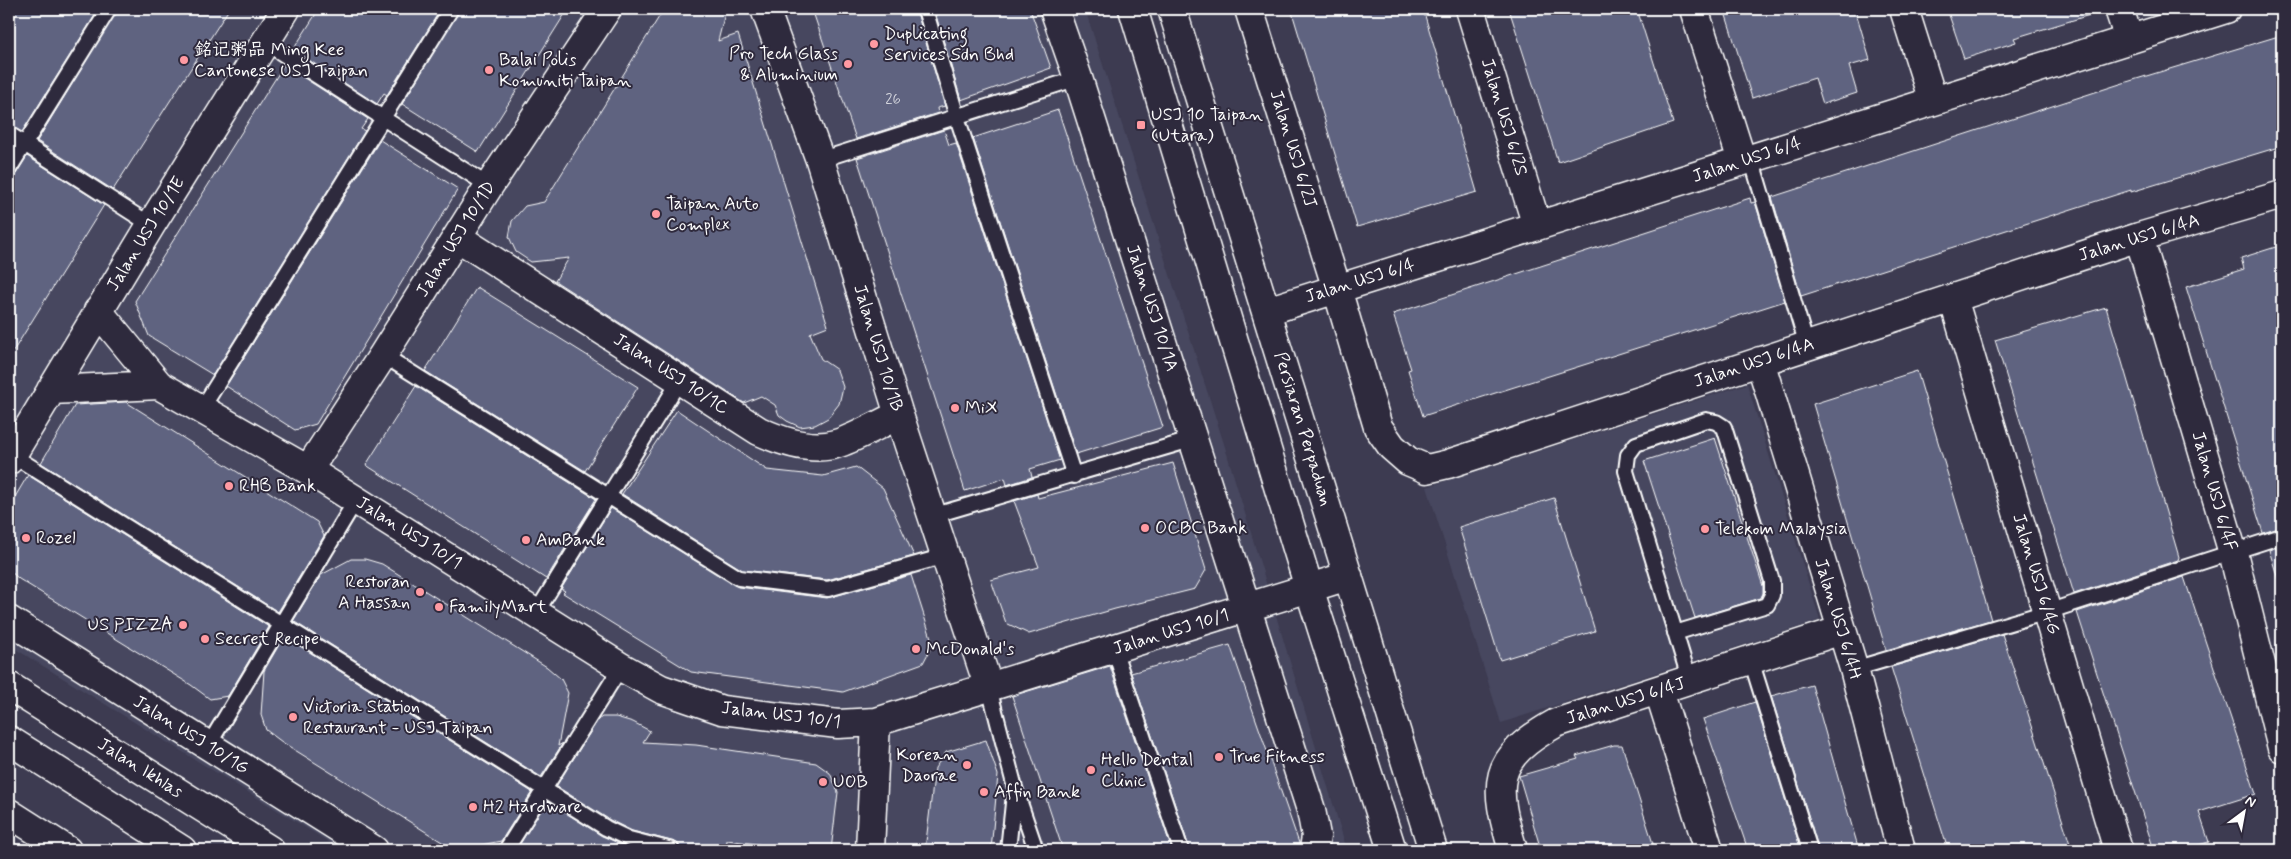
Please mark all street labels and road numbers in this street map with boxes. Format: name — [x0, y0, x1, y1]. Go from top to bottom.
street label: Jalan USJ 6/2S — [1475, 55, 1533, 179]
street label: Jalan USJ 6/2J — [1264, 87, 1322, 211]
street label: Jalan USJ 6/4 — [1689, 131, 1805, 189]
street label: Jalan USJ 10/1E — [101, 172, 191, 296]
street label: Jalan USJ 10/1D — [411, 176, 501, 302]
street label: Jalan USJ 6/4A — [2076, 208, 2202, 268]
street label: Jalan USJ 10/1A — [1120, 241, 1184, 375]
street label: Jalan USJ 6/4 — [1302, 253, 1418, 309]
street label: Jalan USJ 10/1B — [847, 282, 909, 414]
street label: Jalan USJ 10/1C — [609, 328, 734, 420]
street label: Jalan USJ 6/4A — [1691, 332, 1817, 394]
street label: Persiaran Perpaduan — [1268, 349, 1338, 509]
street label: Jalan USJ 6/4F — [2185, 429, 2243, 553]
street label: Jalan USJ 10/1 — [352, 491, 466, 575]
street label: Jalan USJ 6/4G — [2006, 510, 2066, 638]
street label: Jalan USJ 6/4H — [1808, 556, 1868, 682]
street label: Jalan USJ 10/1 — [1110, 603, 1232, 661]
street label: Jalan USJ 6/4J — [1563, 671, 1689, 731]
street label: Jalan USJ 10/1G — [129, 690, 253, 780]
street label: Jalan USJ 10/1 — [720, 696, 842, 734]
street label: Jalan Ikhlas — [93, 732, 187, 804]

